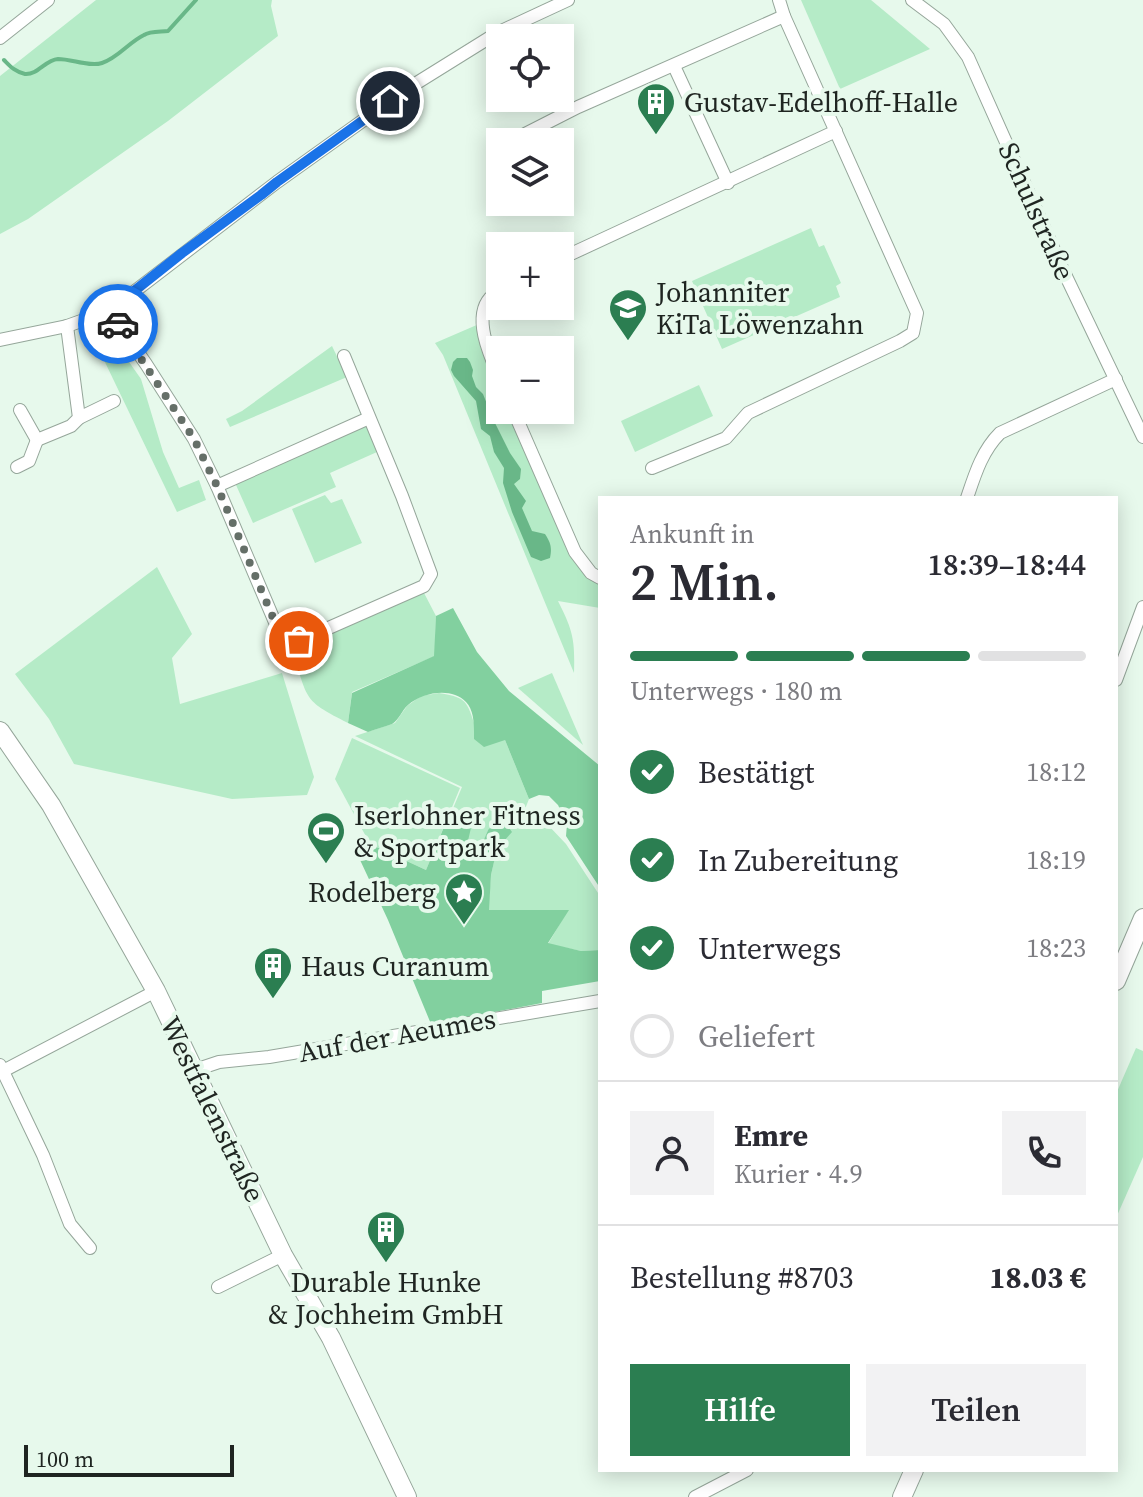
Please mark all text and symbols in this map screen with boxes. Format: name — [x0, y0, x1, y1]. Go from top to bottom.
map controls — [486, 24, 574, 424]
button: locate — [486, 24, 574, 112]
pin — [356, 67, 424, 135]
icon: home — [368, 79, 412, 123]
building icon: Gustav-Edelhoff-Halle — [635, 81, 677, 136]
place label: Gustav-Edelhoff-Halle — [684, 83, 958, 121]
button: layers — [486, 128, 574, 216]
street label: Schulstraße — [990, 136, 1084, 286]
button: + — [486, 232, 574, 320]
place label: Johanniter KiTa Löwenzahn — [655, 273, 864, 343]
courier — [78, 284, 158, 364]
school or university icon: Johanniter KiTa Löwenzahn — [607, 287, 649, 342]
icon: car — [96, 302, 140, 346]
button: − — [486, 336, 574, 424]
text: Ankunft in — [630, 516, 754, 552]
text: 18:39–18:44 — [927, 544, 1086, 585]
text: 2 Min. — [630, 546, 779, 617]
pin — [265, 607, 333, 675]
icon: bag — [277, 619, 321, 663]
text: Unterwegs · 180 m — [630, 673, 842, 709]
icon: check — [630, 750, 674, 794]
text: Bestätigt — [698, 752, 814, 793]
text: 18:12 — [1026, 754, 1086, 790]
place label: Iserlohner Fitness & Sportpark — [354, 796, 581, 866]
sports icon: Iserlohner Fitness & Sportpark — [305, 810, 347, 865]
icon: check — [630, 838, 674, 882]
text: In Zubereitung — [698, 840, 898, 881]
text: 18:19 — [1026, 842, 1086, 878]
place icon: Rodelberg — [443, 871, 485, 926]
place label: Rodelberg — [308, 873, 436, 911]
icon: check — [630, 926, 674, 970]
text: Unterwegs — [698, 928, 841, 969]
text: 18:23 — [1026, 930, 1086, 966]
building icon: Haus Curanum — [252, 945, 294, 1000]
place label: Haus Curanum — [301, 947, 490, 985]
street label: Auf der Aeumes — [295, 999, 499, 1071]
street label: Westfalenstraße — [152, 1010, 274, 1208]
text: Geliefert — [698, 1016, 815, 1057]
button: person — [630, 1111, 714, 1195]
button: phone — [1002, 1111, 1086, 1195]
text: Emre — [734, 1115, 808, 1156]
text: Kurier · 4.9 — [734, 1156, 863, 1192]
building icon: Durable Hunke & Jochheim GmbH — [365, 1209, 407, 1264]
text: Bestellung #8703 — [630, 1257, 854, 1298]
text: 18.03 € — [989, 1257, 1086, 1298]
place label: Durable Hunke & Jochheim GmbH — [268, 1263, 504, 1333]
button: Hilfe — [630, 1364, 850, 1456]
button: Teilen — [866, 1364, 1086, 1456]
scale bar — [24, 1441, 234, 1477]
text: 100 m — [36, 1444, 94, 1474]

